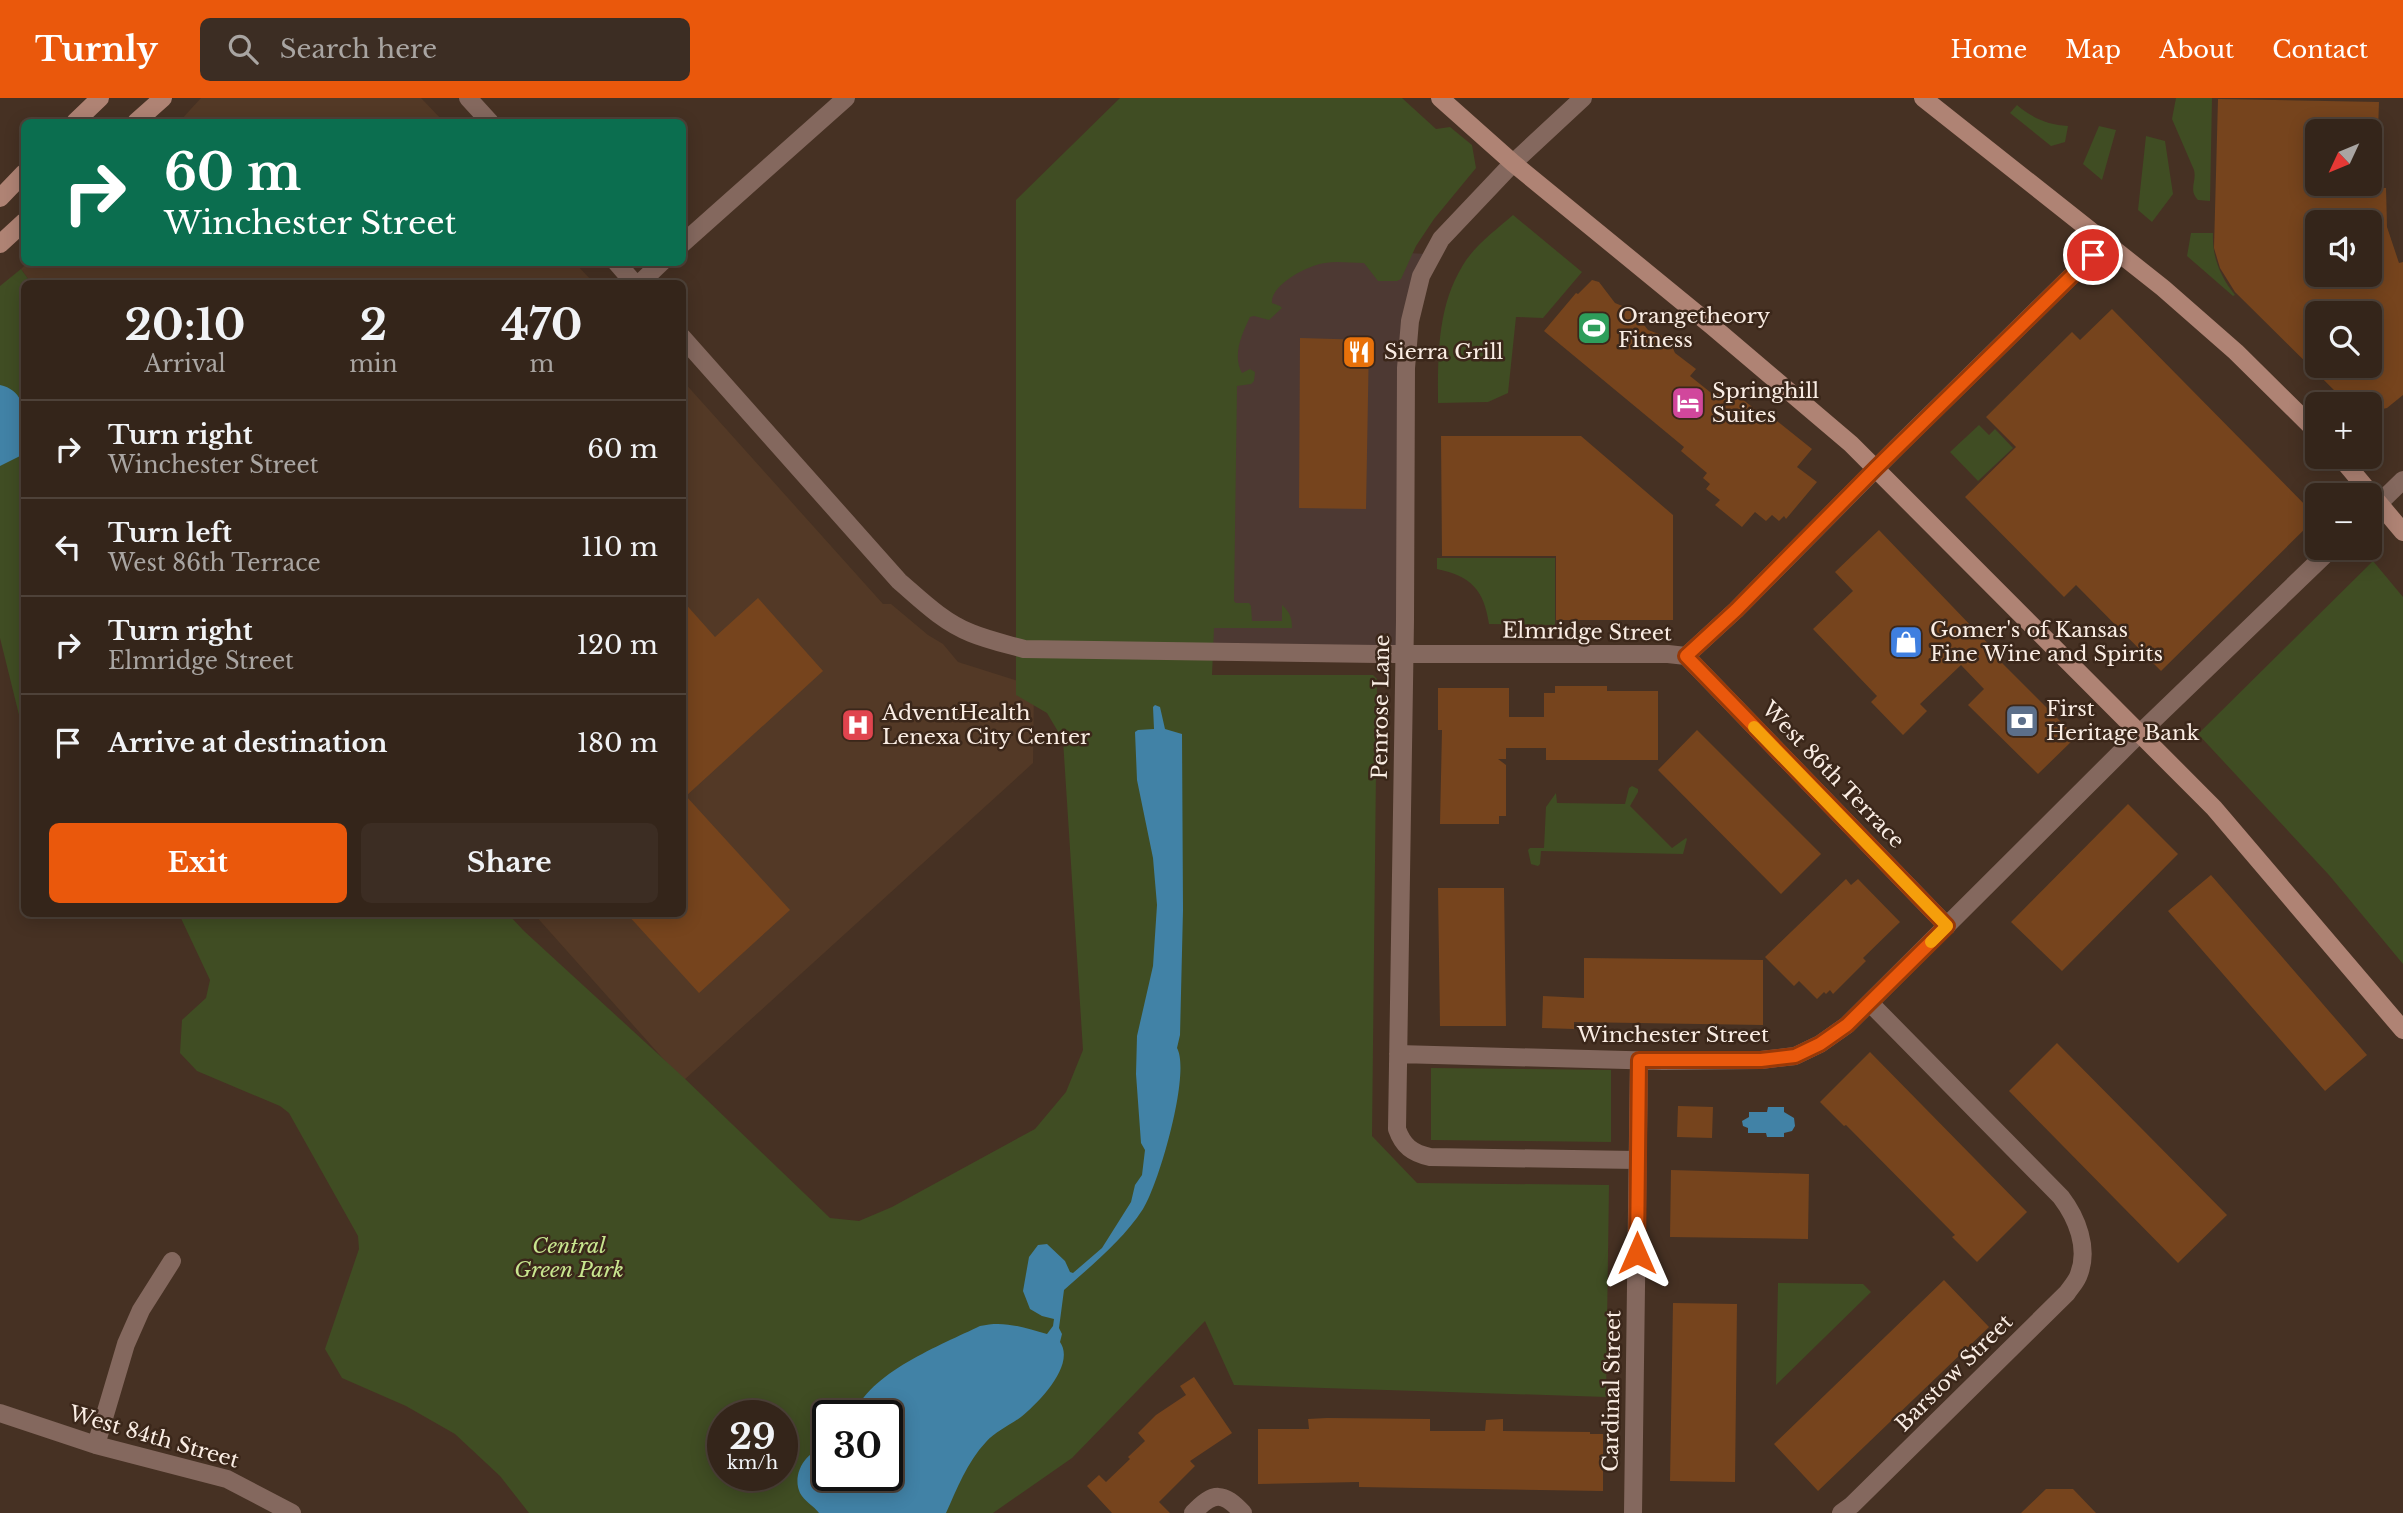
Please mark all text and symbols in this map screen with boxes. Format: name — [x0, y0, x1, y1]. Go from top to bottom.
search box — [200, 18, 690, 81]
text: Turnly — [35, 29, 158, 70]
icon: search — [224, 30, 262, 68]
text: Search here — [280, 33, 437, 65]
text: Home — [1951, 35, 2027, 64]
text: Map — [2065, 35, 2121, 64]
text: About — [2159, 35, 2234, 64]
text: Contact — [2272, 35, 2368, 64]
north arrow — [2305, 119, 2382, 196]
map controls — [2305, 119, 2382, 560]
text: 60 m — [164, 142, 301, 203]
icon: right — [49, 147, 140, 238]
text: Winchester Street — [164, 203, 457, 243]
button: sound — [2305, 210, 2382, 287]
pin — [2063, 225, 2123, 285]
icon: arrive — [2074, 236, 2112, 274]
text: 20:10 — [125, 299, 246, 351]
text: 2 — [360, 299, 387, 351]
text: 470 — [501, 299, 582, 351]
button: search — [2305, 301, 2382, 378]
place label: Orangetheory Fitness — [1618, 303, 1771, 353]
sports icon: Orangetheory Fitness — [1575, 309, 1613, 347]
restaurant icon: Sierra Grill — [1340, 333, 1378, 371]
place label: Sierra Grill — [1384, 339, 1503, 365]
text: Arrival — [144, 350, 226, 378]
text: min — [349, 350, 398, 378]
text: m — [529, 350, 554, 378]
place label: Springhill Suites — [1712, 378, 1819, 428]
hotel icon: Springhill Suites — [1669, 384, 1707, 422]
button: + — [2305, 392, 2382, 469]
text: Turn right — [108, 419, 253, 451]
icon: right — [49, 430, 87, 468]
text: 60 m — [587, 433, 658, 465]
text: Winchester Street — [108, 451, 318, 479]
button: − — [2305, 483, 2382, 560]
text: Turn left — [108, 517, 232, 549]
icon: left — [49, 528, 87, 566]
text: 110 m — [581, 531, 658, 563]
text: West 86th Terrace — [108, 549, 321, 577]
text: Turn right — [108, 615, 253, 647]
place label: Gomer's of Kansas Fine Wine and Spirits — [1930, 617, 2163, 667]
street label: Elmridge Street — [1502, 618, 1672, 646]
shop icon: Gomer's of Kansas Fine Wine and Spirits — [1887, 623, 1925, 661]
icon: right — [49, 626, 87, 664]
text: 120 m — [576, 629, 658, 661]
street label: Penrose Lane — [1367, 634, 1395, 780]
text: Elmridge Street — [108, 647, 294, 675]
street label: West 86th Terrace — [1755, 695, 1910, 854]
place label: First Heritage Bank — [2046, 696, 2199, 746]
place label: AdventHealth Lenexa City Center — [881, 700, 1090, 750]
bank icon: First Heritage Bank — [2003, 702, 2041, 740]
hospital icon: AdventHealth Lenexa City Center — [839, 706, 877, 744]
icon: arrive — [49, 724, 87, 762]
text: Arrive at destination — [108, 727, 388, 759]
text: 180 m — [577, 727, 658, 759]
button: Exit — [49, 823, 347, 903]
button: Share — [361, 823, 658, 903]
street label: Winchester Street — [1576, 1022, 1769, 1048]
position arrow — [1600, 1216, 1674, 1290]
park label: Central Green Park — [514, 1233, 624, 1283]
street label: Barstow Street — [1890, 1309, 2018, 1437]
street label: Cardinal Street — [1598, 1310, 1626, 1472]
street label: West 84th Street — [65, 1400, 242, 1474]
speed limit sign: 30 — [812, 1400, 903, 1491]
text: 29 — [729, 1415, 776, 1458]
text: km/h — [727, 1452, 778, 1474]

